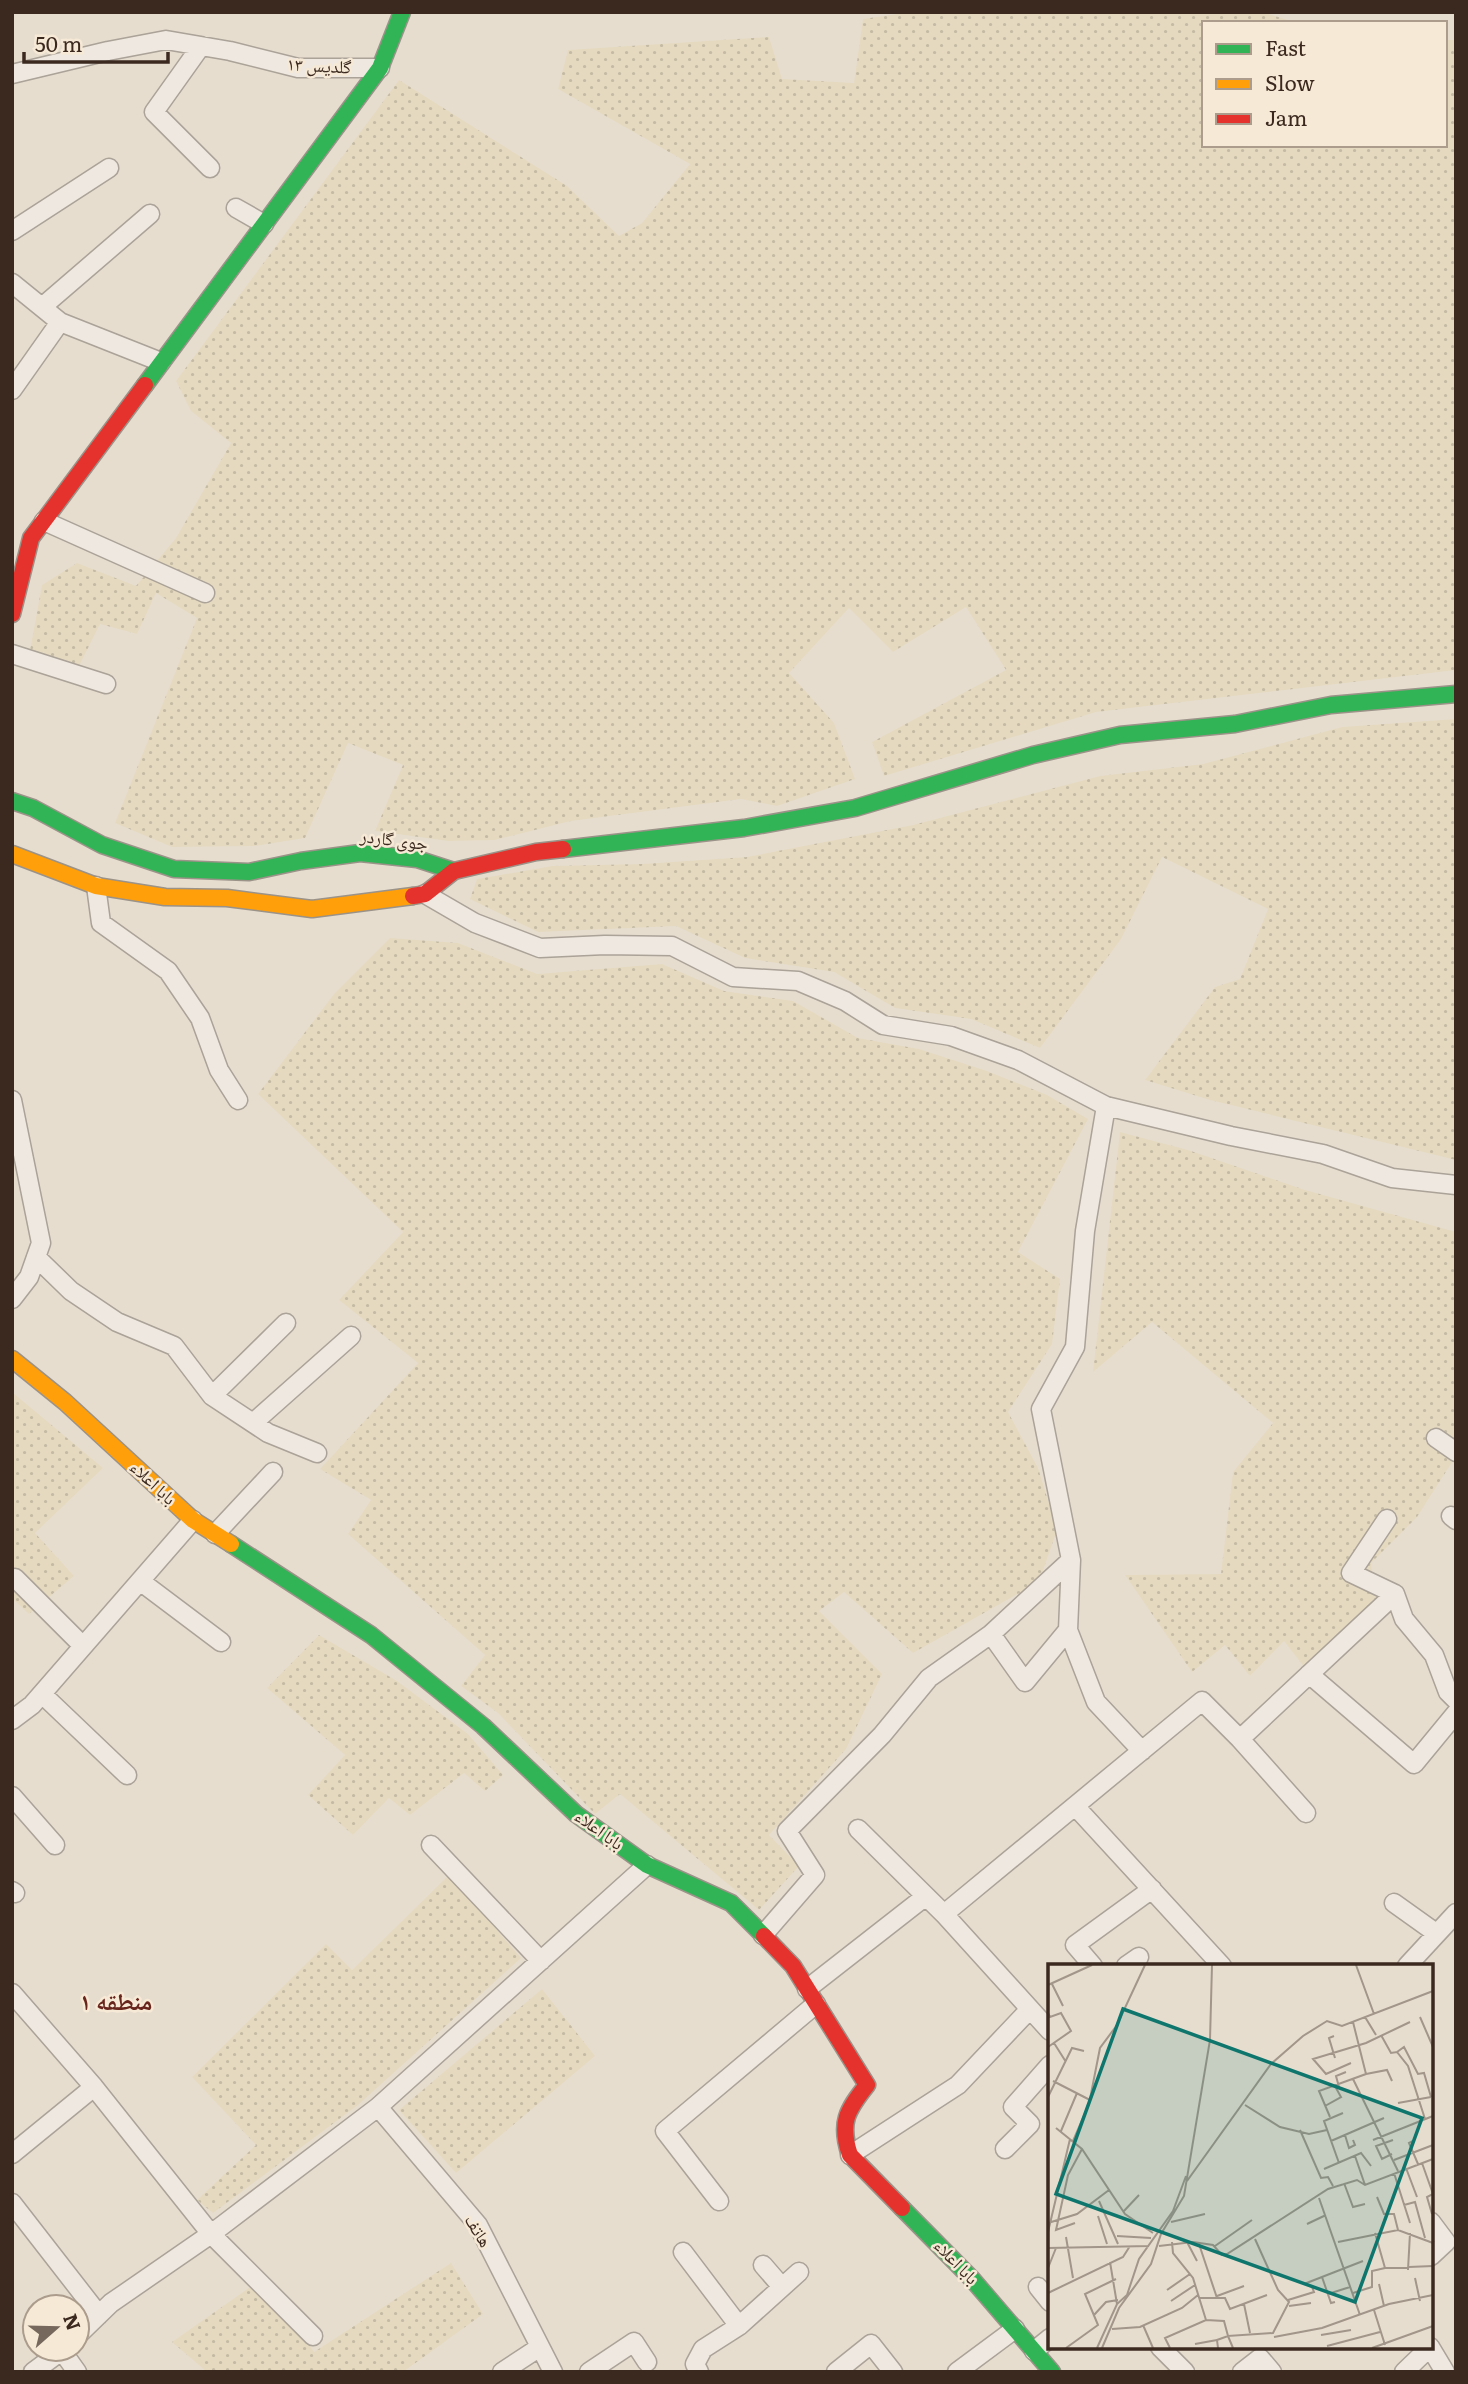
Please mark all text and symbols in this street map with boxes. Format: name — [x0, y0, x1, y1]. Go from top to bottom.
scale bar — [24, 21, 168, 65]
legend — [1202, 21, 1447, 147]
text: 50 m — [35, 27, 82, 58]
text: Fast — [1265, 31, 1306, 62]
street label: گلدیس ۱۳ — [286, 49, 353, 80]
text: Slow — [1265, 66, 1315, 97]
text: Jam — [1265, 101, 1307, 132]
street label: جوی گاردر — [358, 821, 430, 856]
street label: بابا اعلاء — [125, 1453, 183, 1511]
street label: بابا اعلاء — [570, 1802, 630, 1856]
inset map — [1048, 1964, 1433, 2349]
district label: منطقه ۱ — [80, 1982, 152, 2017]
street label: هاتف — [459, 2208, 500, 2252]
street label: بابا اعلاء — [928, 2232, 986, 2290]
north arrow — [21, 2293, 91, 2363]
text: N — [57, 2310, 89, 2334]

